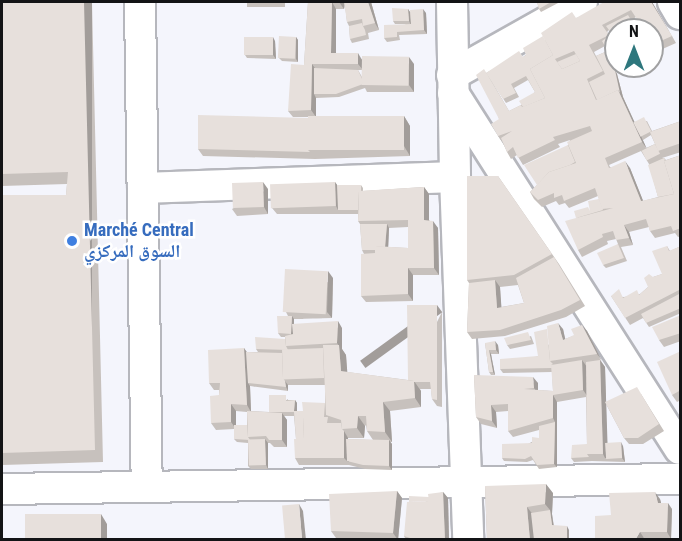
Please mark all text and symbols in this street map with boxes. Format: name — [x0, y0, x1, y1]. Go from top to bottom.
north arrow — [604, 18, 664, 78]
text: N — [629, 22, 639, 41]
place label: Marché Central السوق المركزي — [84, 220, 194, 262]
marker: Marché Central السوق المركزي — [65, 234, 79, 248]

